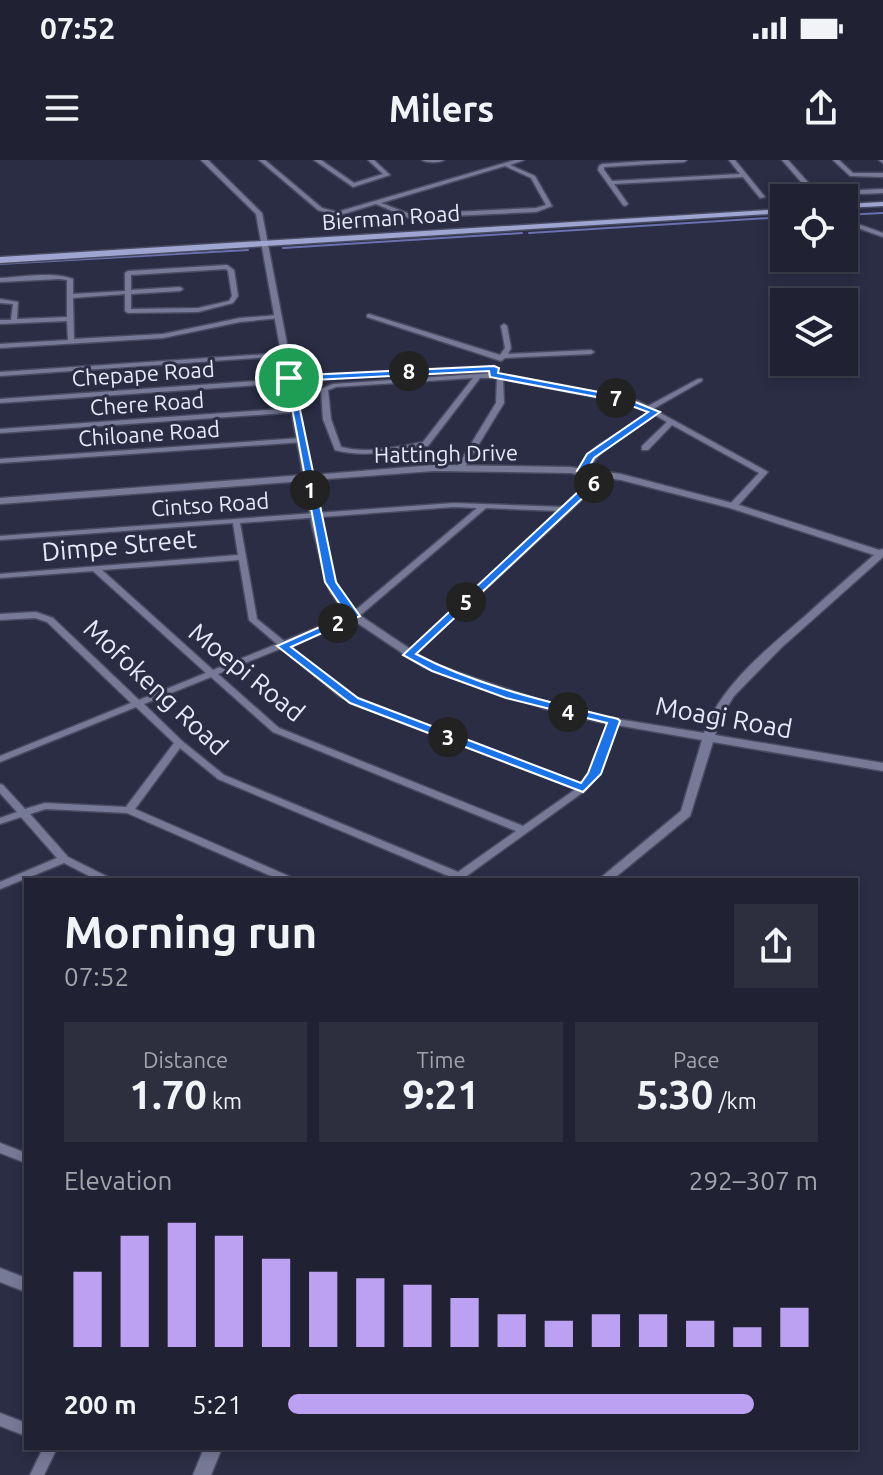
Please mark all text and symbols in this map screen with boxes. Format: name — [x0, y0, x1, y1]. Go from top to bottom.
text: 07:52 — [40, 11, 115, 45]
icon: menu — [40, 86, 84, 130]
icon: share — [799, 86, 843, 130]
text: Milers — [389, 88, 494, 129]
map controls — [770, 184, 858, 376]
button: locate — [770, 184, 858, 272]
street label: Bierman Road — [321, 200, 461, 234]
button: layers — [770, 288, 858, 376]
pin — [255, 344, 323, 412]
pin: 8 — [389, 351, 429, 391]
street label: Chepape Road — [71, 356, 215, 390]
icon: arrive — [267, 356, 311, 400]
text: 8 — [403, 358, 415, 383]
pin: 7 — [596, 378, 636, 418]
text: 7 — [610, 385, 622, 410]
street label: Chere Road — [89, 387, 205, 419]
street label: Chiloane Road — [77, 416, 221, 450]
street label: Hattingh Drive — [374, 439, 518, 467]
pin: 6 — [574, 463, 614, 503]
pin: 1 — [290, 470, 330, 510]
text: 6 — [588, 470, 600, 495]
text: 1 — [304, 477, 316, 502]
street label: Cintso Road — [150, 487, 270, 521]
street label: Dimpe Street — [40, 524, 198, 566]
pin: 5 — [446, 582, 486, 622]
text: 5 — [460, 589, 472, 614]
pin: 2 — [318, 603, 358, 643]
text: 2 — [332, 610, 344, 635]
street label: Mofokeng Road — [78, 613, 234, 761]
street label: Moepi Road — [184, 617, 310, 727]
street label: Moagi Road — [653, 691, 795, 743]
pin: 4 — [548, 692, 588, 732]
text: 4 — [562, 699, 574, 724]
pin: 3 — [428, 717, 468, 757]
text: 3 — [442, 724, 454, 749]
button: share — [734, 904, 818, 988]
text: Morning run — [64, 907, 317, 956]
text: 07:52 — [64, 962, 129, 991]
text: Distance — [143, 1047, 228, 1072]
text: Time — [416, 1047, 466, 1072]
text: Pace — [673, 1047, 720, 1072]
text: 1.70 — [129, 1072, 207, 1117]
text: 9:21 — [402, 1072, 480, 1117]
text: 5:30 — [636, 1072, 713, 1117]
text: km — [207, 1088, 242, 1113]
text: /km — [713, 1088, 757, 1113]
text: Elevation — [64, 1166, 172, 1195]
text: 292–307 m — [689, 1166, 818, 1195]
text: 200 m — [64, 1390, 137, 1419]
text: 5:21 — [192, 1390, 242, 1419]

